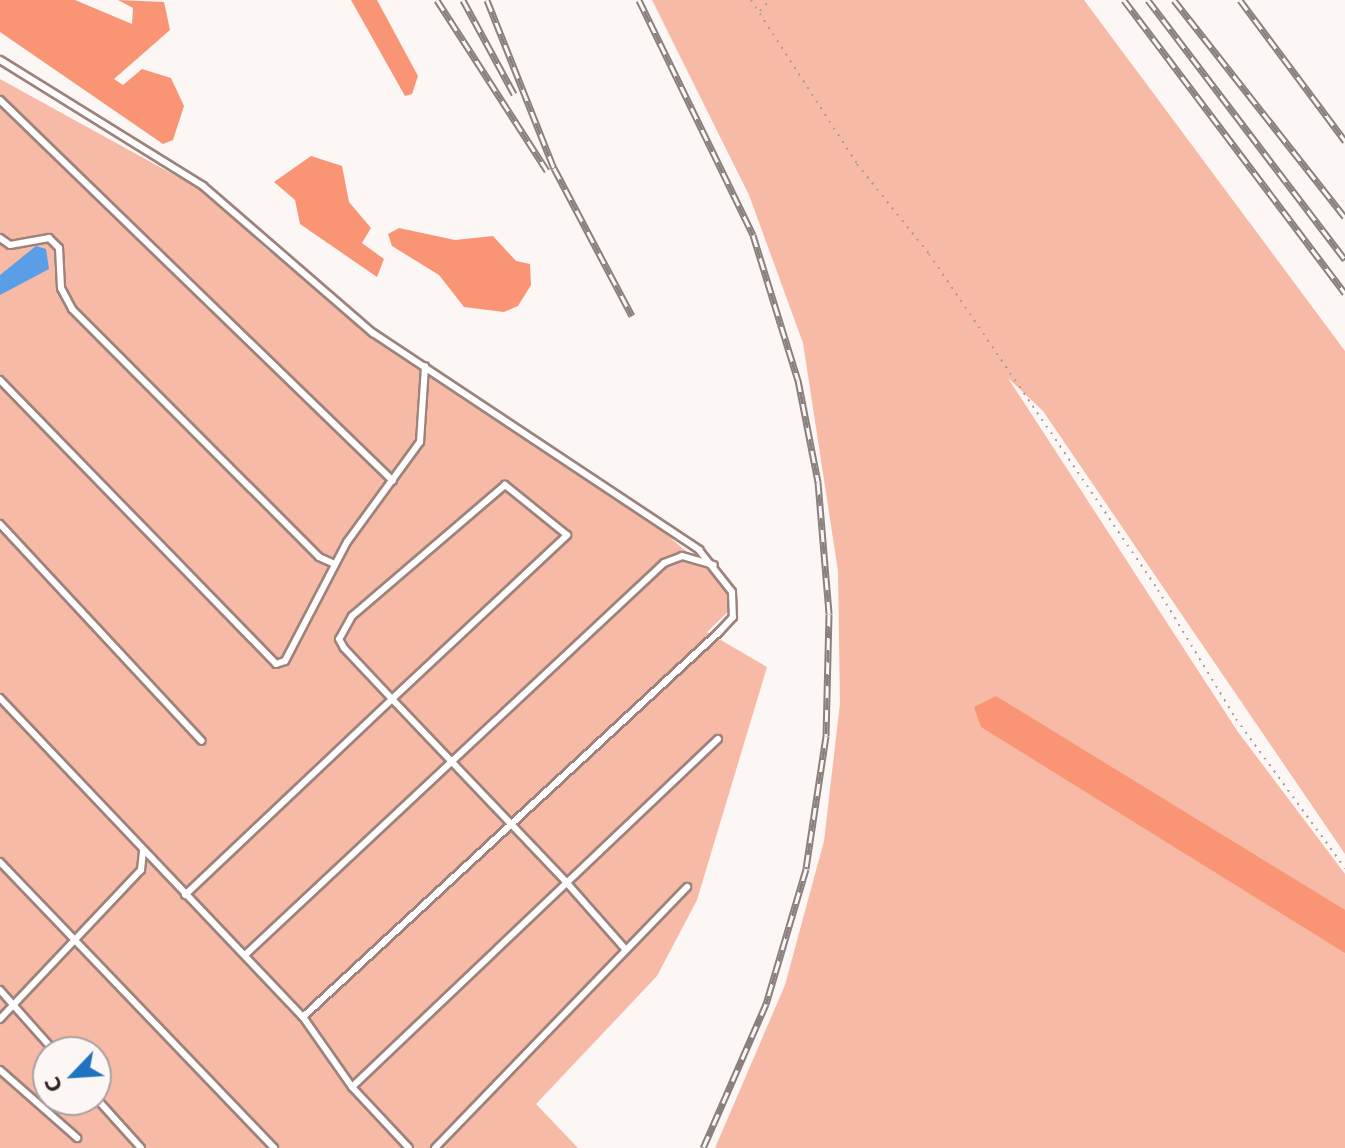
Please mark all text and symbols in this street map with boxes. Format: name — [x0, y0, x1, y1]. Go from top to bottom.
north arrow — [32, 1036, 112, 1116]
text: С — [35, 1073, 69, 1098]

